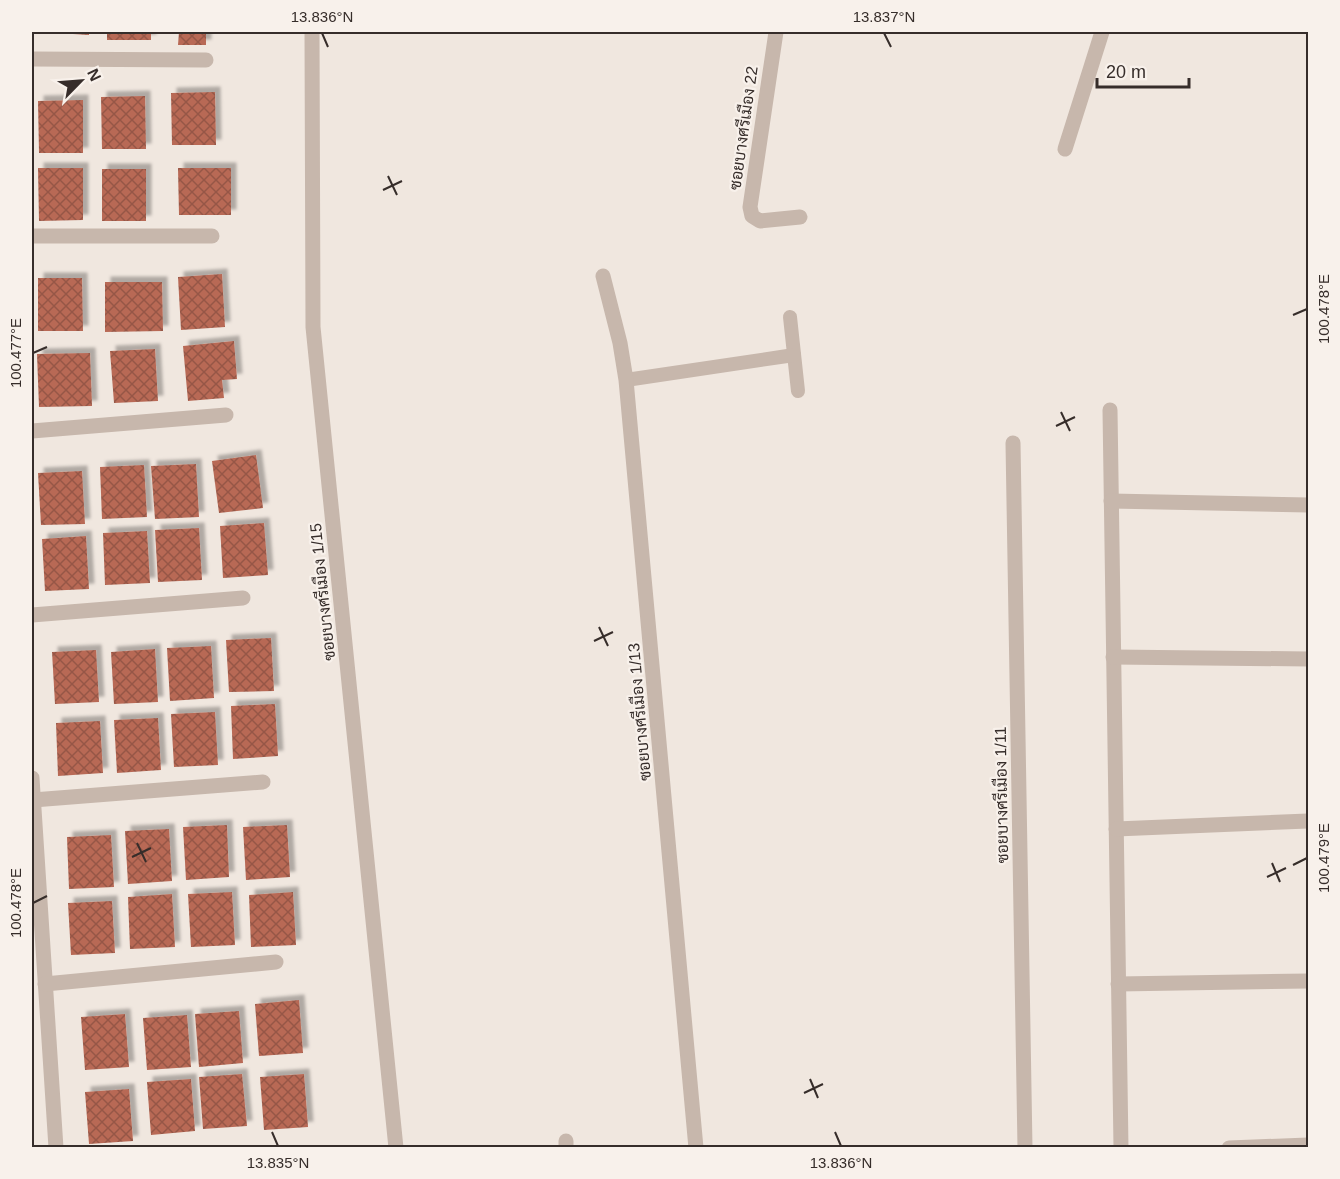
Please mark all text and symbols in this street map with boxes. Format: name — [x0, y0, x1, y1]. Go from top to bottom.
text: 13.836°N — [291, 8, 353, 25]
text: 13.837°N — [853, 8, 915, 25]
north arrow — [51, 51, 111, 111]
scale bar — [1097, 51, 1188, 89]
text: 20 m — [1106, 62, 1146, 82]
street label: ซอยบางศรีเมือง 22 — [723, 65, 761, 191]
text: N — [84, 66, 104, 84]
text: 100.478°E — [1315, 274, 1332, 344]
text: 100.477°E — [7, 318, 24, 388]
street label: ซอยบางศรีเมือง 1/15 — [304, 522, 338, 662]
street label: ซอยบางศรีเมือง 1/13 — [622, 642, 654, 782]
street label: ซอยบางศรีเมือง 1/11 — [989, 726, 1011, 864]
text: 100.479°E — [1315, 823, 1332, 893]
text: 100.478°E — [7, 868, 24, 938]
text: 13.835°N — [247, 1154, 309, 1171]
text: 13.836°N — [810, 1154, 872, 1171]

